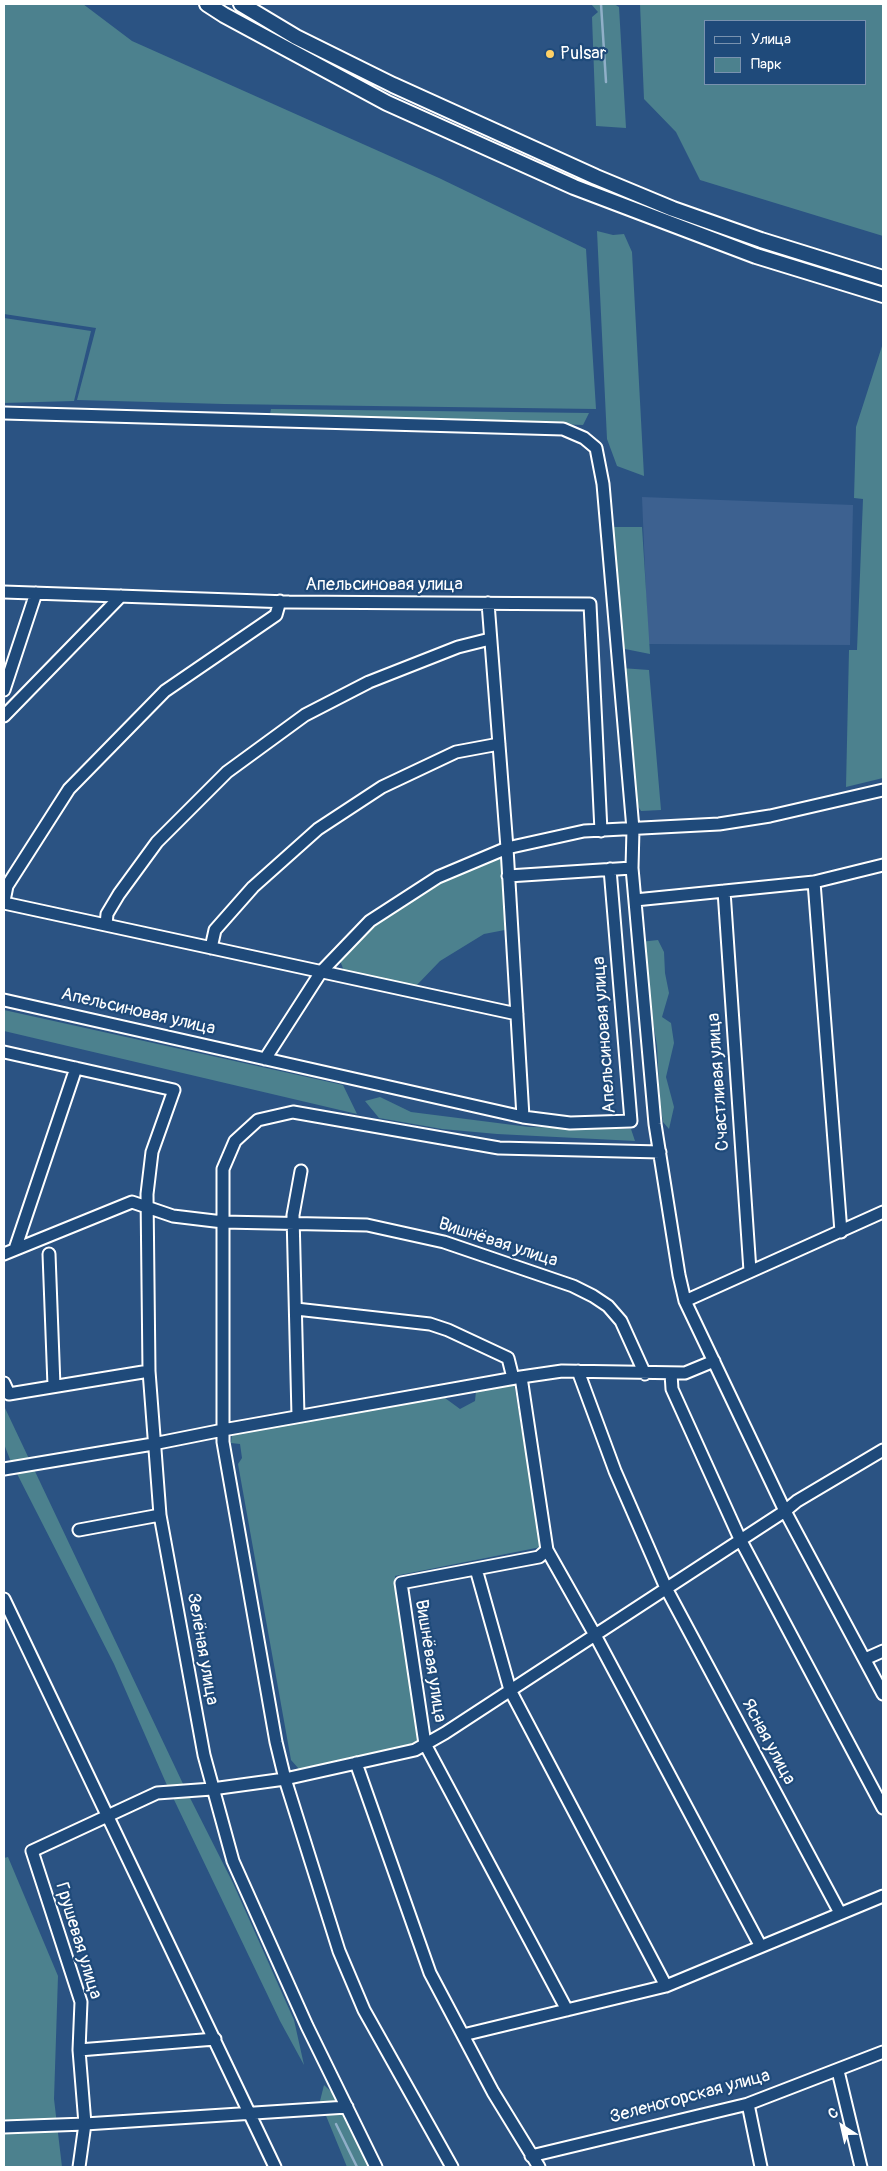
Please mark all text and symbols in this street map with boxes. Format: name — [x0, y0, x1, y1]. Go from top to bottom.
legend — [704, 20, 867, 85]
text: Улица — [751, 30, 791, 49]
place label: Pulsar — [560, 43, 606, 65]
marker: Pulsar — [544, 48, 556, 60]
text: Парк — [751, 55, 782, 74]
street label: Апельсиновая улица — [305, 574, 463, 596]
street label: Апельсиновая улица — [589, 956, 621, 1114]
street label: Апельсиновая улица — [59, 984, 217, 1040]
street label: Счастливая улица — [703, 1012, 735, 1152]
street label: Вишнёвая улица — [436, 1214, 560, 1272]
street label: Зелёная улица — [182, 1591, 222, 1707]
street label: Вишнёвая улица — [410, 1598, 450, 1724]
street label: Ясная улица — [736, 1695, 800, 1789]
street label: Грушевая улица — [50, 1880, 106, 2002]
street label: Зеленогорская улица — [608, 2065, 772, 2129]
north arrow — [817, 2101, 867, 2151]
text: С — [825, 2104, 842, 2123]

